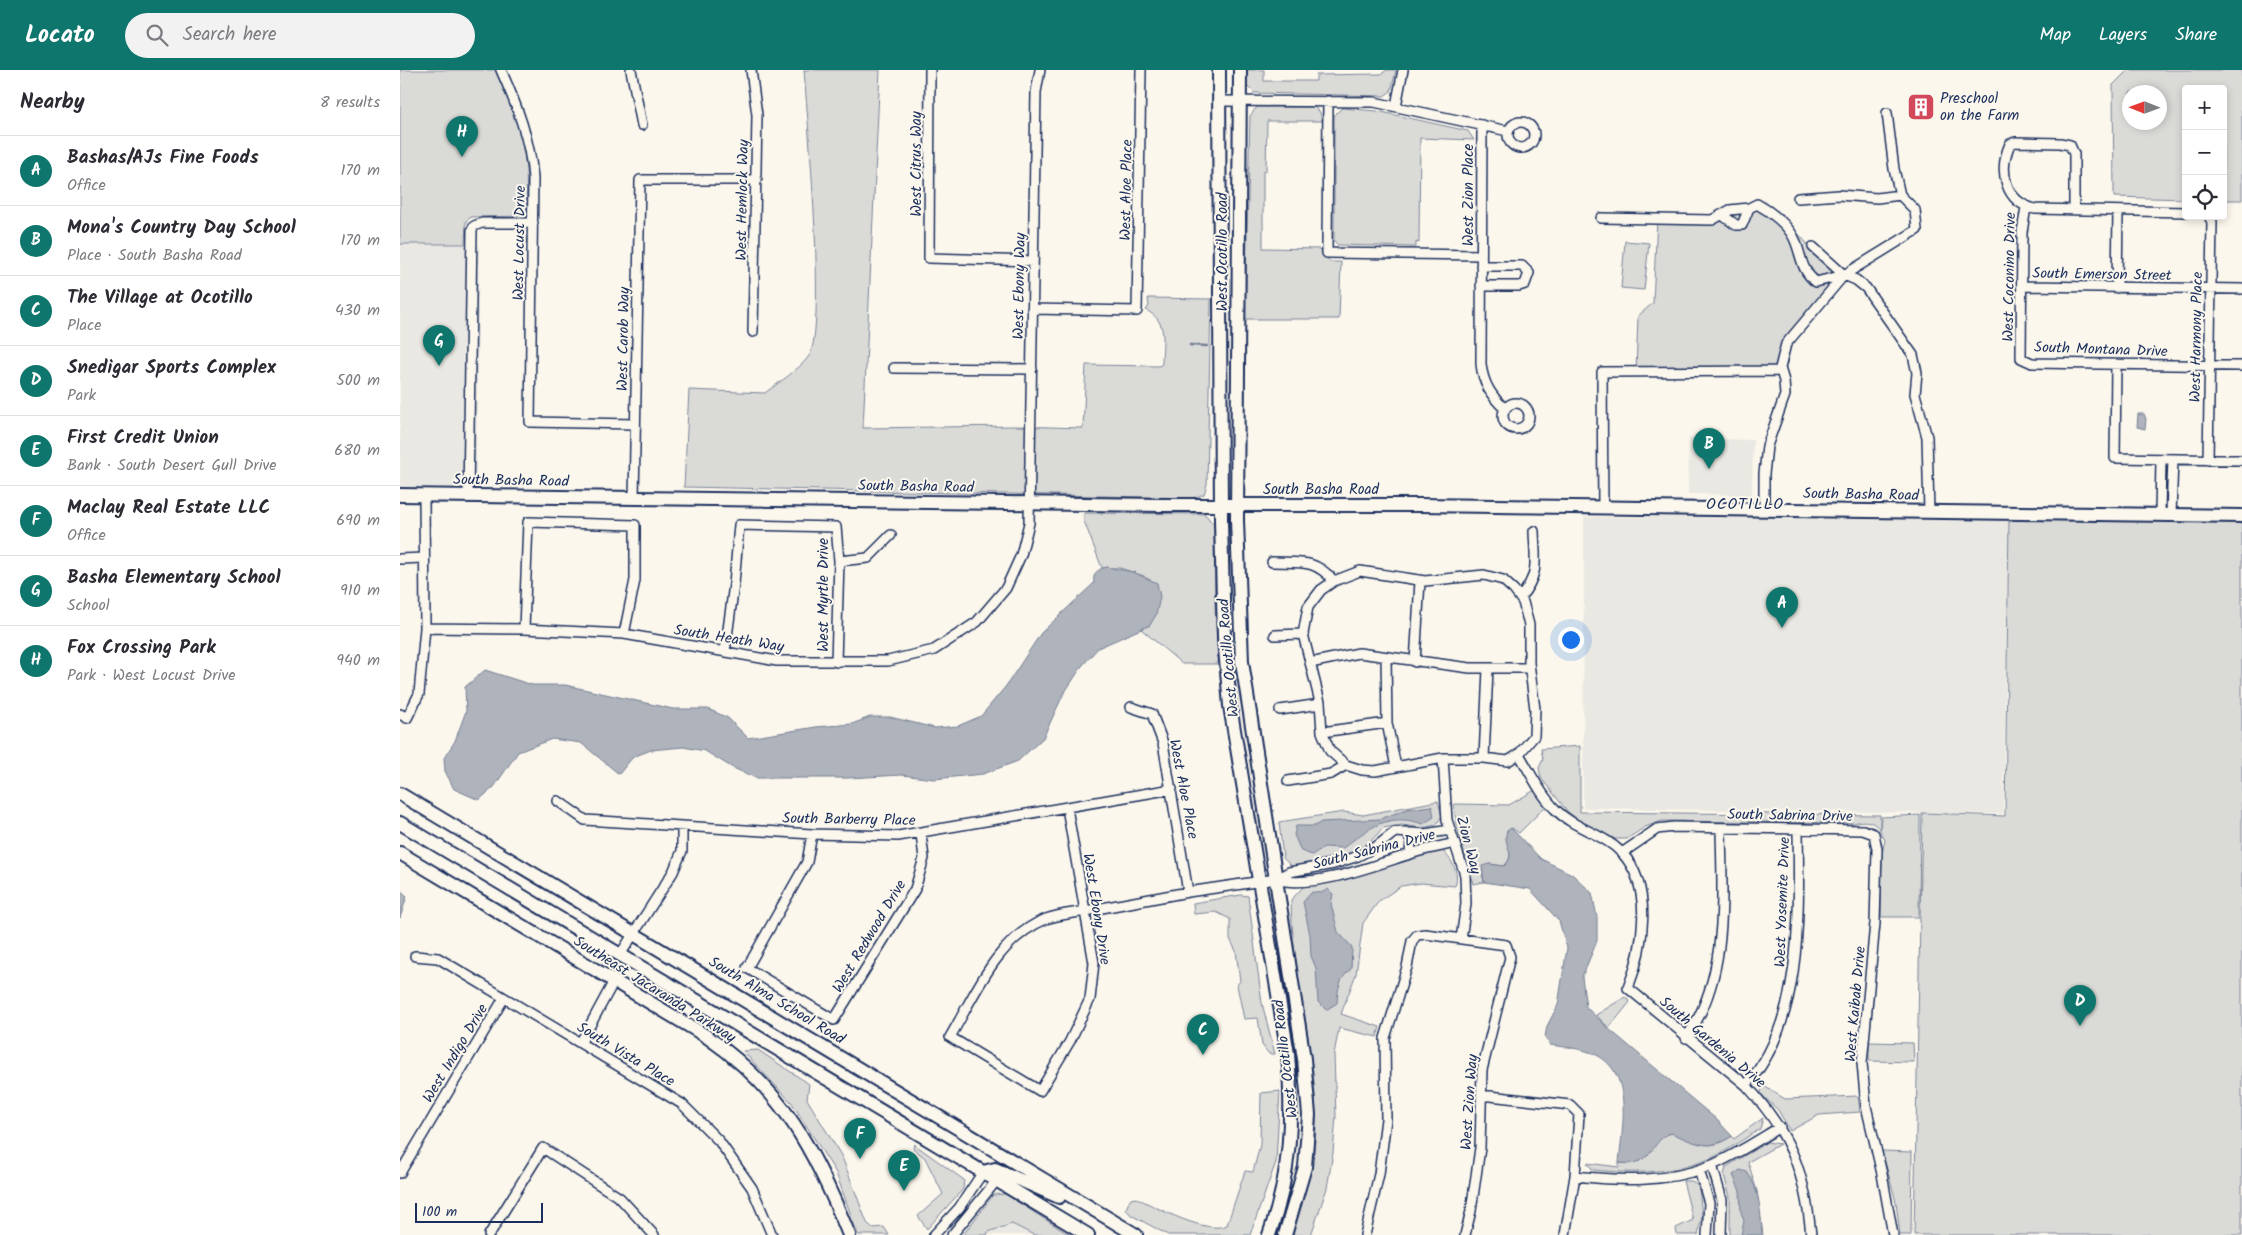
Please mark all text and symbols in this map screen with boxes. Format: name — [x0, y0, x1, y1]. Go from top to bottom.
search box — [125, 13, 475, 58]
text: Locato — [25, 16, 95, 55]
text: Search here — [183, 20, 276, 50]
icon: search — [143, 21, 171, 49]
text: Map — [2040, 21, 2071, 50]
text: Layers — [2099, 21, 2147, 50]
text: Share — [2175, 21, 2217, 50]
north arrow — [2122, 85, 2167, 130]
map controls — [2182, 85, 2227, 220]
button: + — [2182, 85, 2227, 130]
text: Nearby — [20, 86, 85, 119]
place label: Preschool on the Farm — [1940, 87, 2019, 128]
text: 8 results — [320, 90, 380, 115]
building icon: Preschool on the Farm — [1906, 92, 1936, 122]
street label: West Citrus Way — [905, 110, 929, 217]
pin: H — [446, 116, 478, 157]
button: − — [2182, 130, 2227, 175]
street label: West Hemlock Way — [730, 138, 756, 261]
street label: West Aloe Place — [1114, 139, 1140, 241]
text: Bashas/AJs Fine Foods — [67, 143, 259, 173]
street label: West Zion Place — [1457, 143, 1481, 246]
text: A — [31, 158, 41, 183]
text: 170 m — [340, 158, 380, 183]
text: Office — [67, 173, 106, 198]
button: locate — [2182, 175, 2227, 220]
street label: West Locust Drive — [507, 185, 533, 301]
street label: West Ocotillo Road — [1211, 192, 1235, 311]
street label: West Coconino Drive — [1997, 212, 2023, 342]
text: Mona's Country Day School — [67, 213, 296, 243]
text: B — [31, 228, 41, 253]
text: 170 m — [340, 228, 380, 253]
street label: West Ebony Way — [1007, 231, 1033, 340]
text: Place · South Basha Road — [67, 243, 242, 268]
street label: South Emerson Street — [2032, 262, 2172, 288]
street label: West Harmony Place — [2184, 271, 2210, 403]
text: The Village at Ocotillo — [67, 283, 253, 313]
street label: West Carob Way — [611, 286, 637, 391]
text: C — [31, 298, 41, 323]
text: 430 m — [335, 298, 380, 323]
text: Place — [67, 313, 101, 338]
pin: G — [423, 325, 455, 366]
street label: South Montana Drive — [2034, 336, 2168, 364]
text: Snedigar Sports Complex — [67, 353, 276, 383]
text: D — [31, 368, 41, 393]
text: 500 m — [336, 368, 380, 393]
text: Park — [67, 383, 96, 408]
text: First Credit Union — [67, 423, 219, 453]
pin: B — [1693, 428, 1725, 469]
text: E — [32, 438, 40, 463]
text: 680 m — [334, 438, 380, 463]
text: Bank · South Desert Gull Drive — [67, 453, 277, 478]
street label: South Basha Road — [453, 468, 570, 494]
street label: South Basha Road — [858, 474, 975, 500]
street label: South Basha Road — [1263, 478, 1380, 502]
street label: South Basha Road — [1803, 482, 1920, 508]
district label: OCOTILLO — [1706, 492, 1784, 517]
text: Maclay Real Estate LLC — [67, 493, 270, 523]
text: F — [32, 508, 40, 533]
text: 690 m — [336, 508, 380, 533]
text: Office — [67, 523, 106, 548]
street label: West Myrtle Drive — [812, 538, 836, 652]
text: Basha Elementary School — [67, 563, 280, 593]
text: G — [31, 578, 41, 603]
text: 910 m — [340, 578, 380, 603]
pin: A — [1766, 587, 1798, 628]
text: School — [67, 593, 110, 618]
street label: West Ocotillo Road — [1212, 597, 1246, 718]
street label: South Heath Way — [672, 618, 787, 660]
your location — [1558, 627, 1584, 653]
text: Fox Crossing Park — [67, 633, 216, 663]
text: H — [31, 648, 41, 673]
text: 940 m — [336, 648, 380, 673]
text: Park · West Locust Drive — [67, 663, 235, 688]
street label: West Aloe Place — [1162, 737, 1205, 841]
street label: South Sabrina Drive — [1727, 803, 1853, 829]
street label: South Barberry Place — [782, 807, 916, 833]
street label: Zion Way — [1449, 813, 1488, 878]
street label: South Sabrina Drive — [1310, 823, 1438, 877]
street label: West Yosemite Drive — [1769, 836, 1797, 968]
street label: West Ebony Drive — [1075, 852, 1117, 967]
street label: West Redwood Drive — [827, 875, 913, 998]
street label: Southeast Jacaranda Parkway — [569, 930, 741, 1050]
street label: West Kaibab Drive — [1839, 945, 1873, 1063]
street label: South Alma School Road — [704, 950, 850, 1051]
pin: D — [2064, 985, 2096, 1026]
street label: South Gardenia Drive — [1654, 991, 1771, 1095]
street label: West Ocotillo Road — [1267, 998, 1305, 1119]
street label: West Indigo Drive — [417, 999, 495, 1108]
pin: C — [1187, 1014, 1219, 1055]
street label: South Vista Place — [572, 1016, 679, 1094]
street label: West Zion Way — [1455, 1052, 1485, 1151]
pin: F — [844, 1118, 876, 1159]
pin: E — [888, 1150, 920, 1191]
scale bar — [415, 1200, 542, 1223]
text: 100 m — [422, 1201, 457, 1223]

